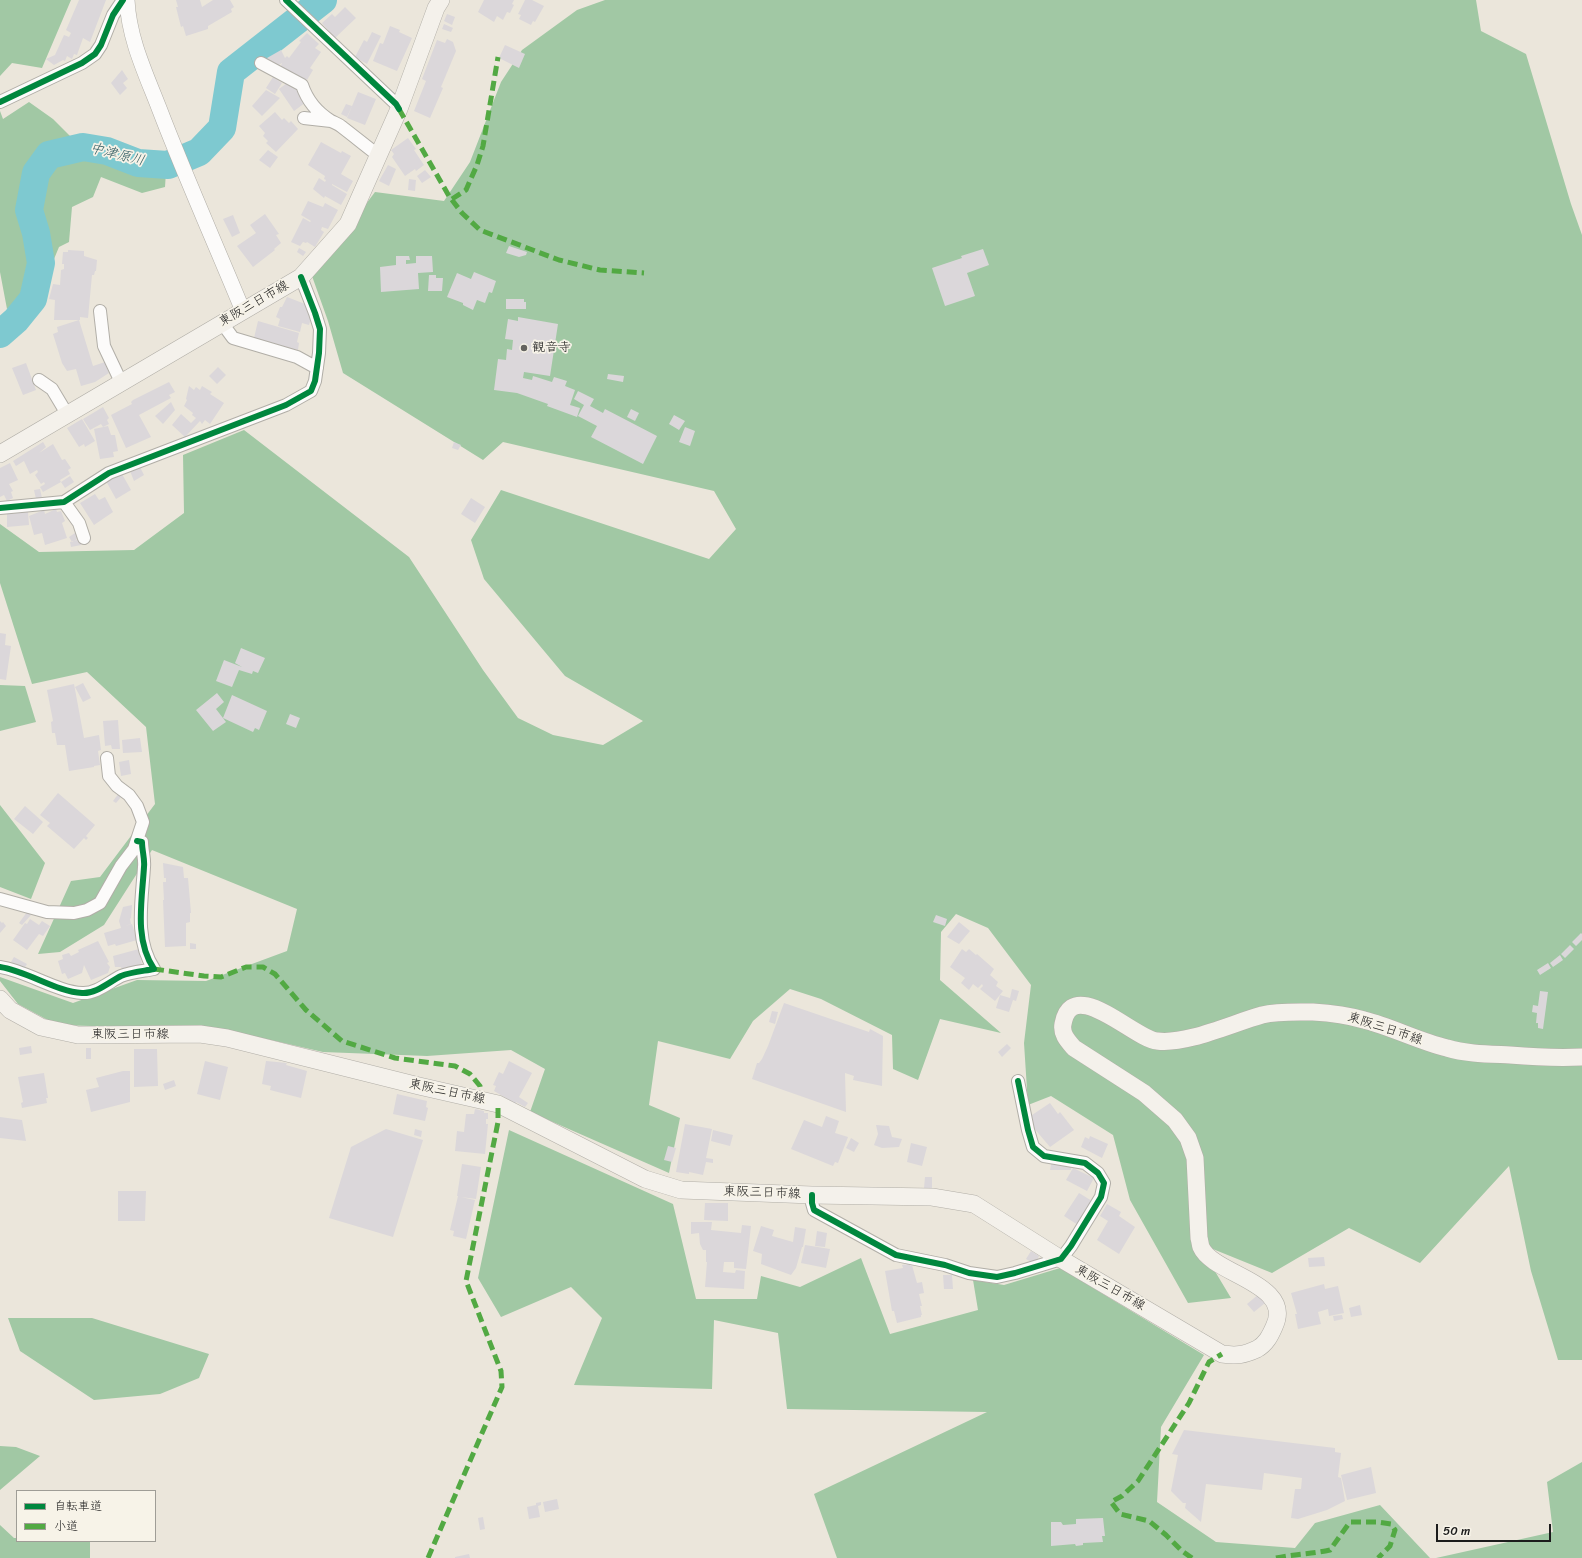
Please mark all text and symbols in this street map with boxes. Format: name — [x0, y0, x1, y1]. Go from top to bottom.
water label: 中津原川 — [88, 140, 146, 170]
street label: 東阪三日市線 — [216, 278, 292, 330]
place label: 観音寺 — [532, 340, 571, 356]
marker: 観音寺 — [519, 343, 529, 353]
street label: 東阪三日市線 — [1345, 1010, 1425, 1048]
street label: 東阪三日市線 — [91, 1027, 169, 1043]
street label: 東阪三日市線 — [407, 1076, 487, 1108]
street label: 東阪三日市線 — [723, 1184, 801, 1202]
street label: 東阪三日市線 — [1072, 1262, 1148, 1314]
legend — [16, 1490, 156, 1542]
text: 自転車道 — [54, 1495, 102, 1517]
text: 小道 — [54, 1515, 78, 1537]
scale bar — [1438, 1516, 1553, 1542]
text: 50 m — [1443, 1520, 1470, 1542]

